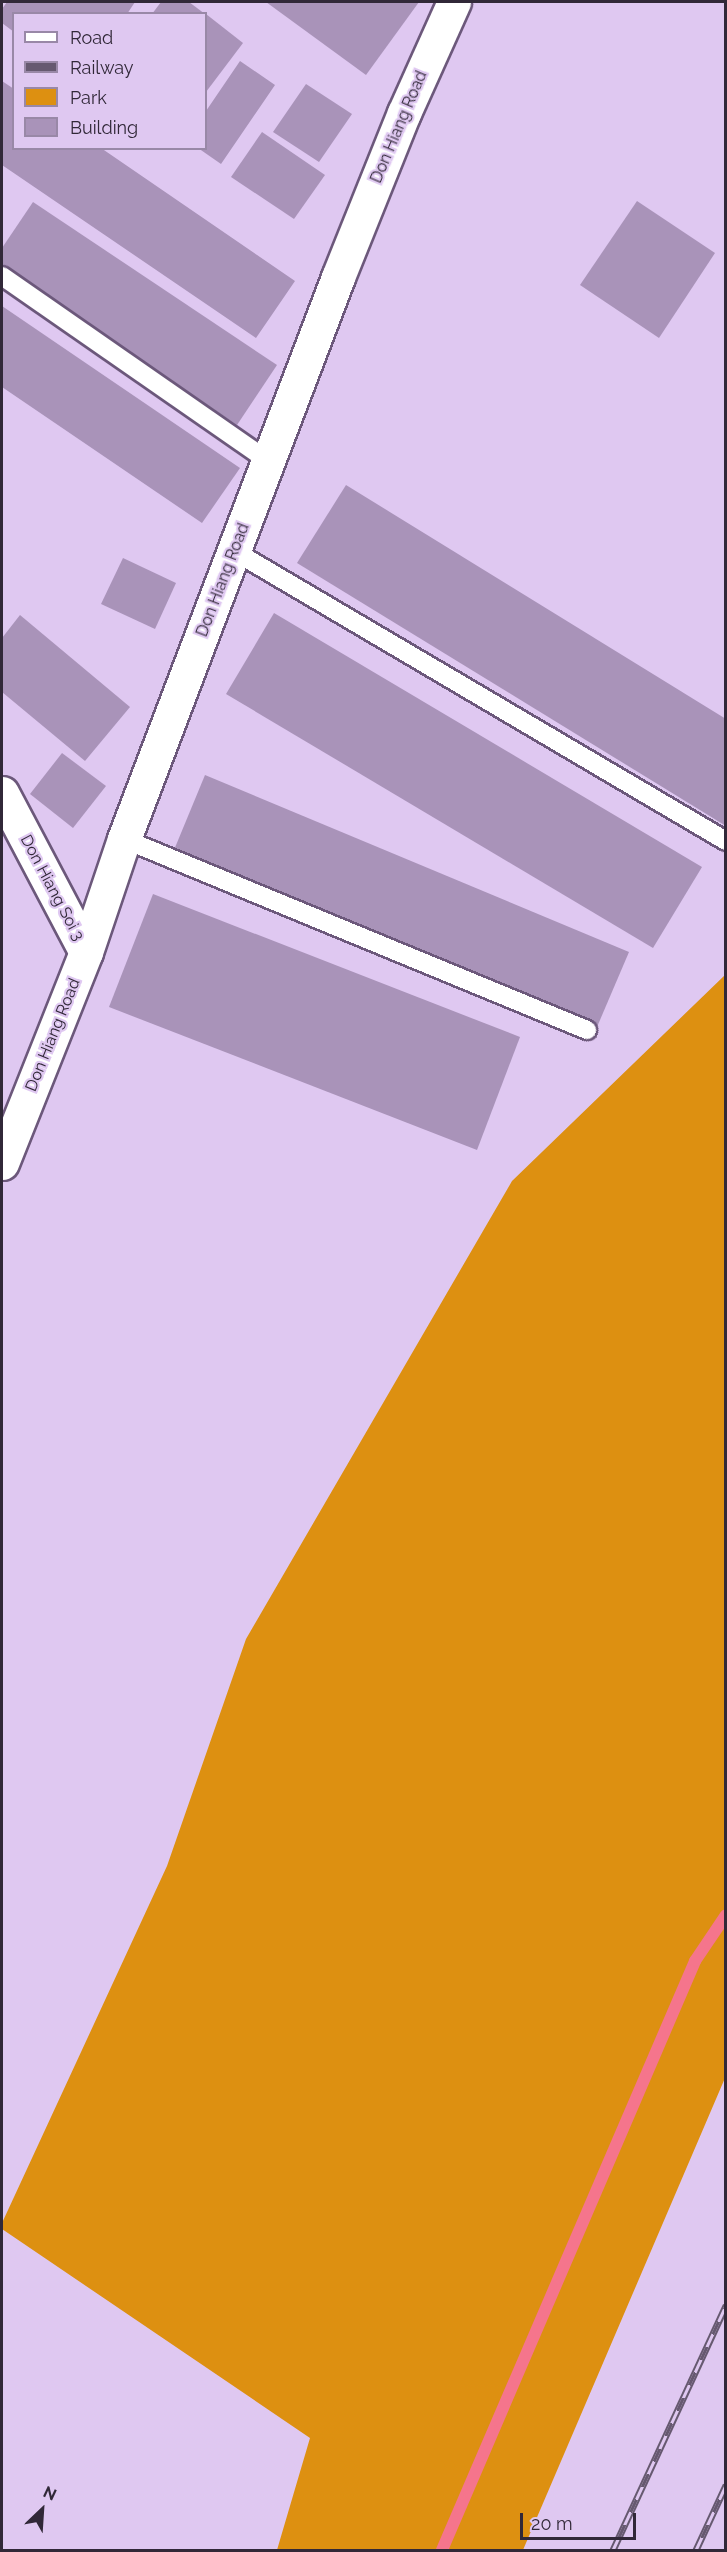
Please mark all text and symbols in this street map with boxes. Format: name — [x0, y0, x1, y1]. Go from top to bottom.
legend — [12, 12, 207, 150]
text: Road — [70, 27, 113, 48]
text: Railway — [70, 57, 134, 78]
street label: Don Hiang Road — [367, 68, 431, 186]
text: Park — [70, 87, 107, 108]
text: Building — [70, 117, 138, 138]
street label: Don Hiang Road — [193, 521, 253, 639]
street label: Don Hiang Soi 3 — [16, 832, 88, 944]
street label: Don Hiang Road — [22, 976, 84, 1094]
north arrow — [12, 2480, 72, 2540]
text: N — [40, 2482, 59, 2504]
scale bar — [523, 2501, 638, 2539]
text: 20 m — [531, 2513, 573, 2534]

